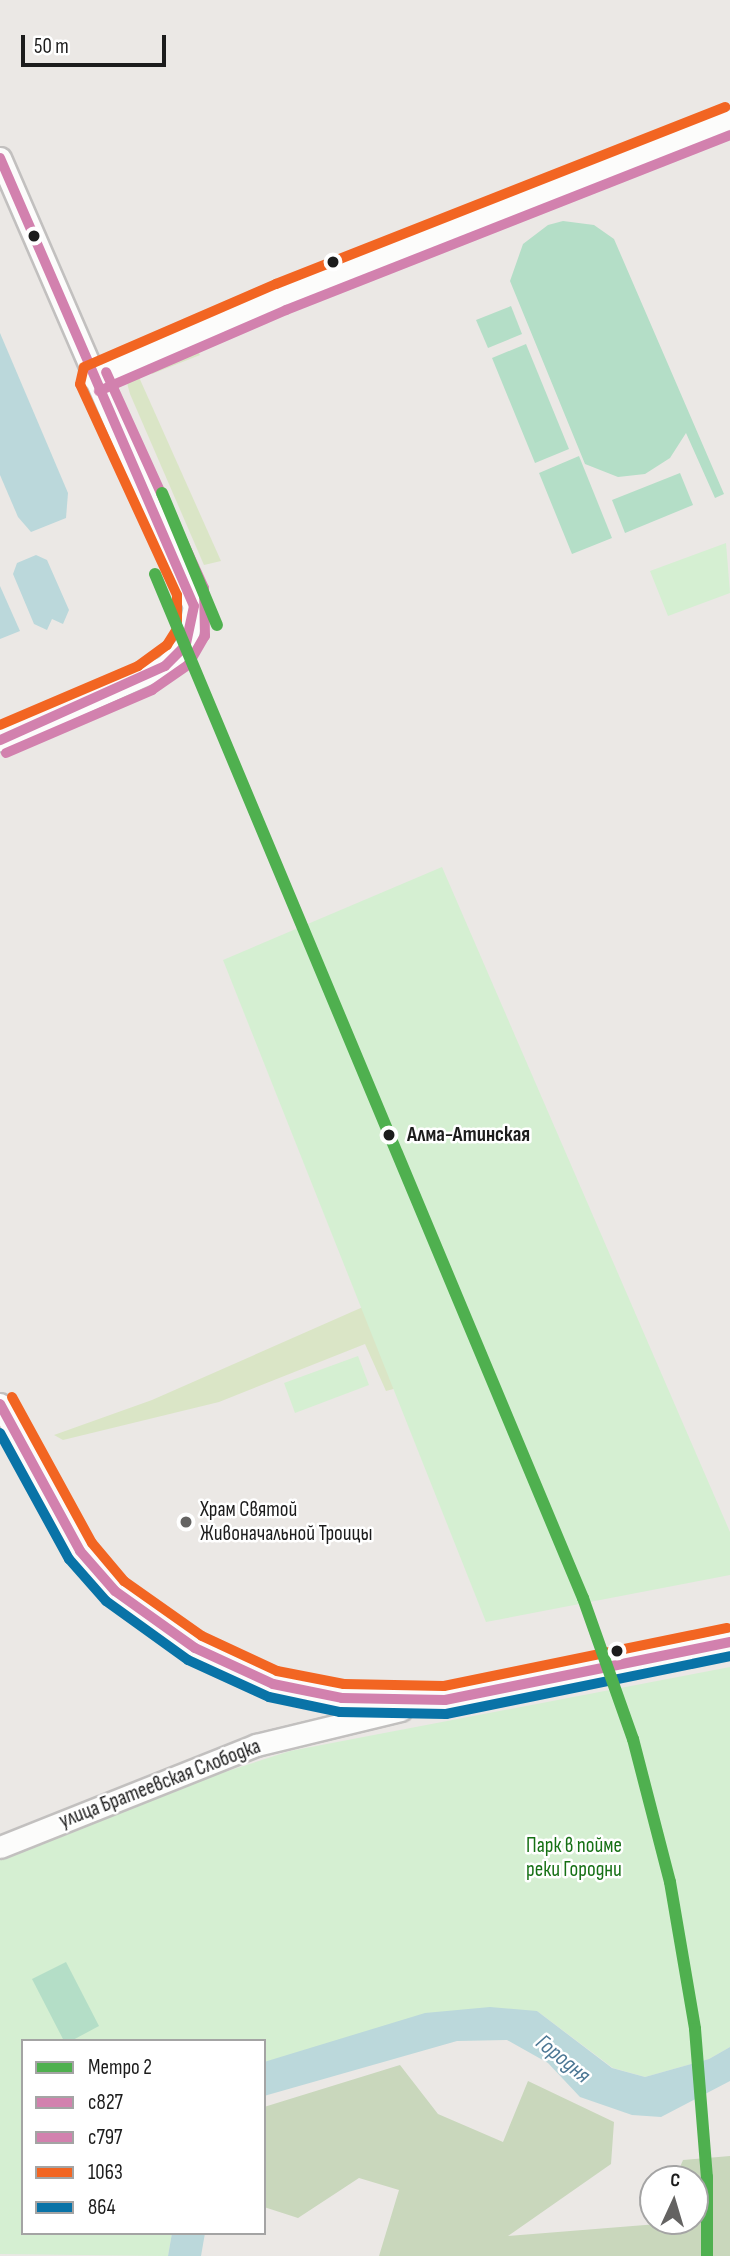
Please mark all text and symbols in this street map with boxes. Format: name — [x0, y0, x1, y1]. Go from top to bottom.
scale bar — [24, 21, 170, 65]
text: 50 m — [34, 34, 69, 59]
unlabelled marker — [27, 229, 41, 243]
unlabelled marker — [326, 255, 340, 269]
place label: Алма-Атинская — [407, 1122, 530, 1148]
marker: Алма-Атинская — [377, 1123, 401, 1147]
place label: Храм Святой Живоначальной Троицы — [200, 1497, 372, 1547]
marker: Храм Святой Живоначальной Троицы — [178, 1514, 194, 1530]
unlabelled marker — [610, 1644, 624, 1658]
street label: улица Братеевская Слободка — [56, 1734, 264, 1834]
park label: Парк в пойме реки Городни — [526, 1833, 622, 1883]
water label: Городня — [530, 2029, 596, 2089]
legend — [21, 2039, 266, 2235]
text: Метро 2 — [88, 2055, 152, 2080]
text: с827 — [88, 2090, 123, 2115]
text: с797 — [88, 2125, 123, 2150]
text: 1063 — [88, 2160, 123, 2185]
north arrow — [639, 2165, 709, 2235]
text: С — [670, 2169, 681, 2192]
text: 864 — [88, 2195, 116, 2220]

